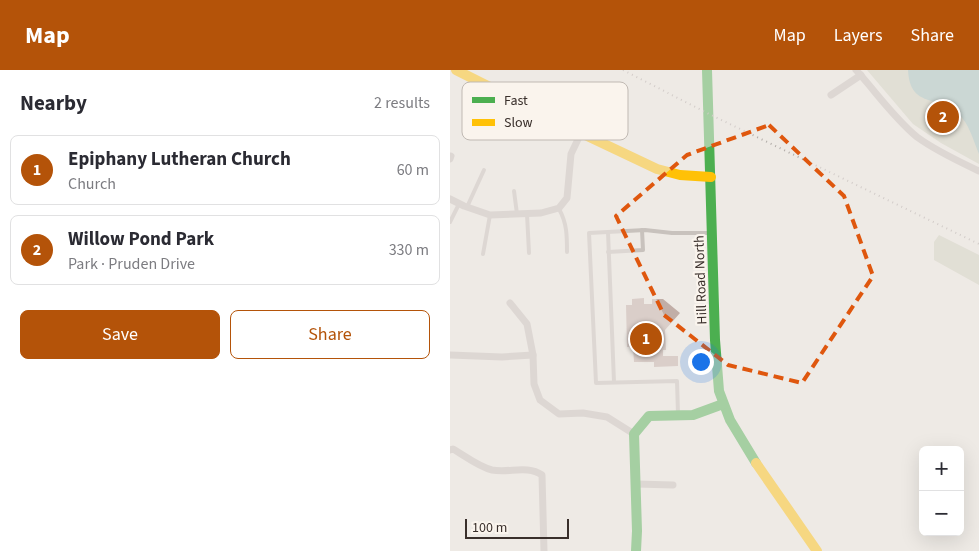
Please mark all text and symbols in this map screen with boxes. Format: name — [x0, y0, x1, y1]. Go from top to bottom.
text: Map — [25, 18, 70, 53]
text: Map — [774, 23, 806, 48]
text: Layers — [834, 23, 883, 48]
text: Share — [911, 23, 954, 48]
legend — [462, 82, 628, 140]
text: Nearby — [20, 88, 87, 118]
text: Fast — [504, 91, 528, 111]
text: 2 results — [374, 92, 430, 114]
pin: 2 — [927, 98, 959, 136]
text: Slow — [504, 113, 533, 133]
text: Epiphany Lutheran Church — [68, 146, 291, 173]
text: 1 — [33, 159, 41, 181]
text: 60 m — [397, 159, 429, 181]
text: Church — [68, 173, 116, 195]
text: Willow Pond Park — [68, 226, 214, 253]
street label: Hill Road North — [689, 235, 713, 325]
text: 2 — [33, 239, 41, 261]
text: 330 m — [389, 239, 429, 261]
text: Park · Pruden Drive — [68, 253, 195, 275]
button: Save — [20, 310, 220, 359]
button: Share — [230, 310, 430, 359]
pin: 1 — [630, 320, 662, 358]
your location — [688, 349, 714, 375]
map controls — [919, 446, 964, 536]
button: + — [919, 446, 964, 491]
button: − — [919, 491, 964, 536]
scale bar — [465, 516, 569, 539]
text: 100 m — [472, 518, 507, 538]

